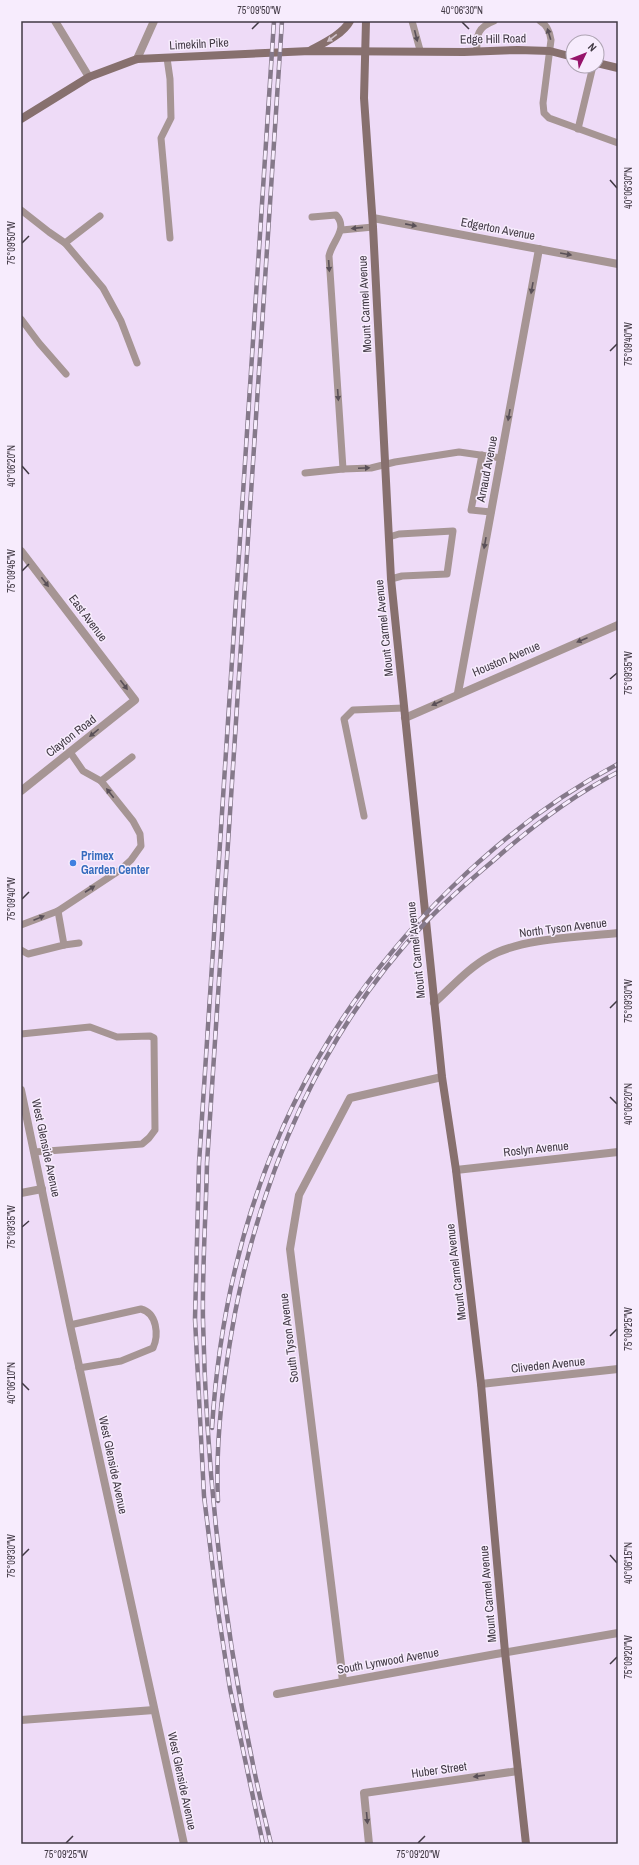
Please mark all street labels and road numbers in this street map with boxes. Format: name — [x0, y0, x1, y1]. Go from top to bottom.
street label: Edge Hill Road — [460, 30, 526, 48]
street label: Limekiln Pike — [169, 34, 229, 54]
street label: Edgerton Avenue — [459, 214, 537, 244]
street label: Mount Carmel Avenue — [354, 255, 376, 353]
street label: Arnaud Avenue — [473, 435, 501, 504]
street label: Mount Carmel Avenue — [371, 579, 397, 677]
street label: East Avenue — [65, 591, 111, 645]
street label: Houston Avenue — [470, 638, 542, 680]
street label: Clayton Road — [43, 711, 99, 761]
street label: Mount Carmel Avenue — [403, 901, 429, 999]
street label: North Tyson Avenue — [518, 915, 608, 941]
street label: West Glenside Avenue — [28, 1098, 64, 1198]
street label: Roslyn Avenue — [503, 1138, 569, 1160]
street label: Mount Carmel Avenue — [442, 1223, 470, 1321]
street label: South Tyson Avenue — [276, 1292, 302, 1384]
street label: Cliveden Avenue — [510, 1353, 586, 1377]
street label: West Glenside Avenue — [95, 1415, 131, 1515]
street label: Mount Carmel Avenue — [476, 1545, 500, 1643]
street label: South Lynwood Avenue — [336, 1644, 440, 1678]
street label: West Glenside Avenue — [164, 1731, 200, 1831]
street label: Huber Street — [410, 1758, 468, 1782]

